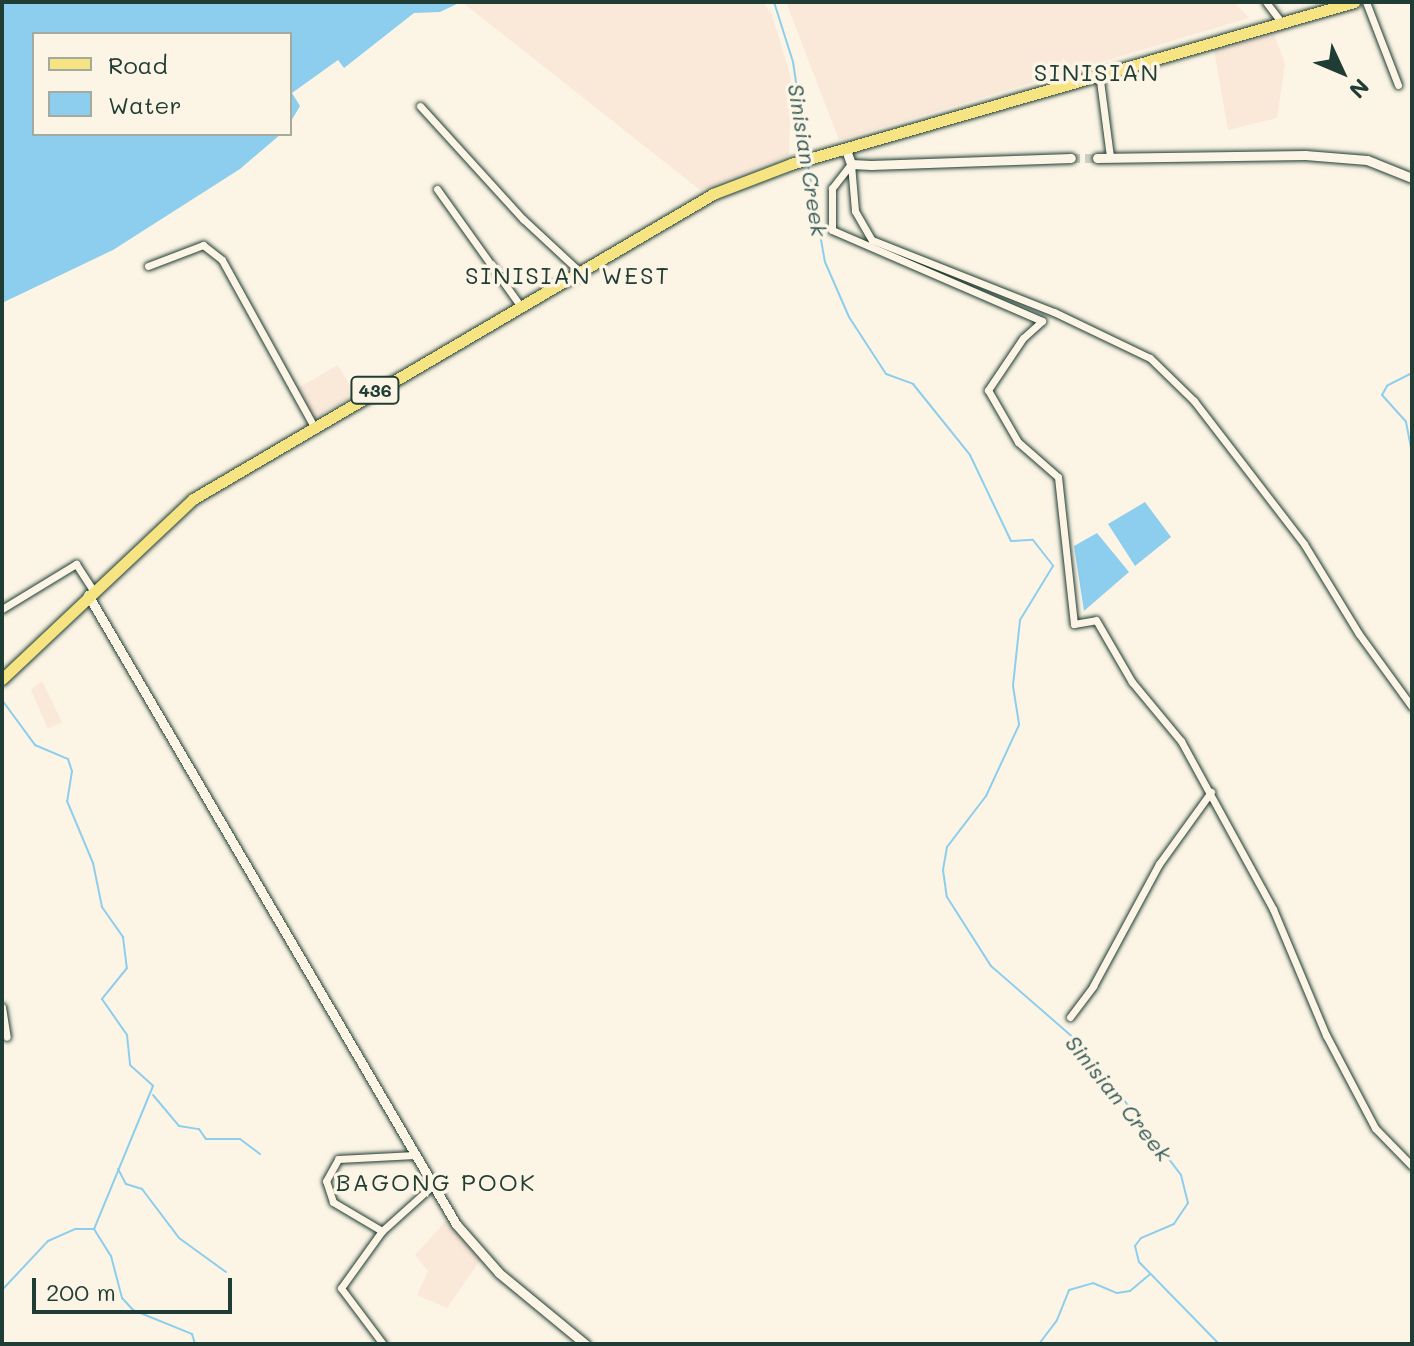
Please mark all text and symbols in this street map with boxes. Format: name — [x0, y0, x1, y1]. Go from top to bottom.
legend — [32, 32, 292, 136]
north arrow — [1302, 32, 1382, 112]
text: Road — [108, 49, 168, 80]
district label: SINISIAN — [1034, 58, 1160, 86]
text: N — [1343, 73, 1376, 105]
water label: Sinisian Creek — [783, 82, 833, 238]
text: Water — [108, 89, 182, 120]
district label: SINISIAN WEST — [465, 261, 671, 289]
road number: 436 — [349, 376, 401, 404]
water label: Sinisian Creek — [1060, 1030, 1178, 1166]
district label: BAGONG POOK — [336, 1168, 536, 1196]
scale bar — [36, 1262, 236, 1312]
text: 200 m — [46, 1276, 116, 1307]

